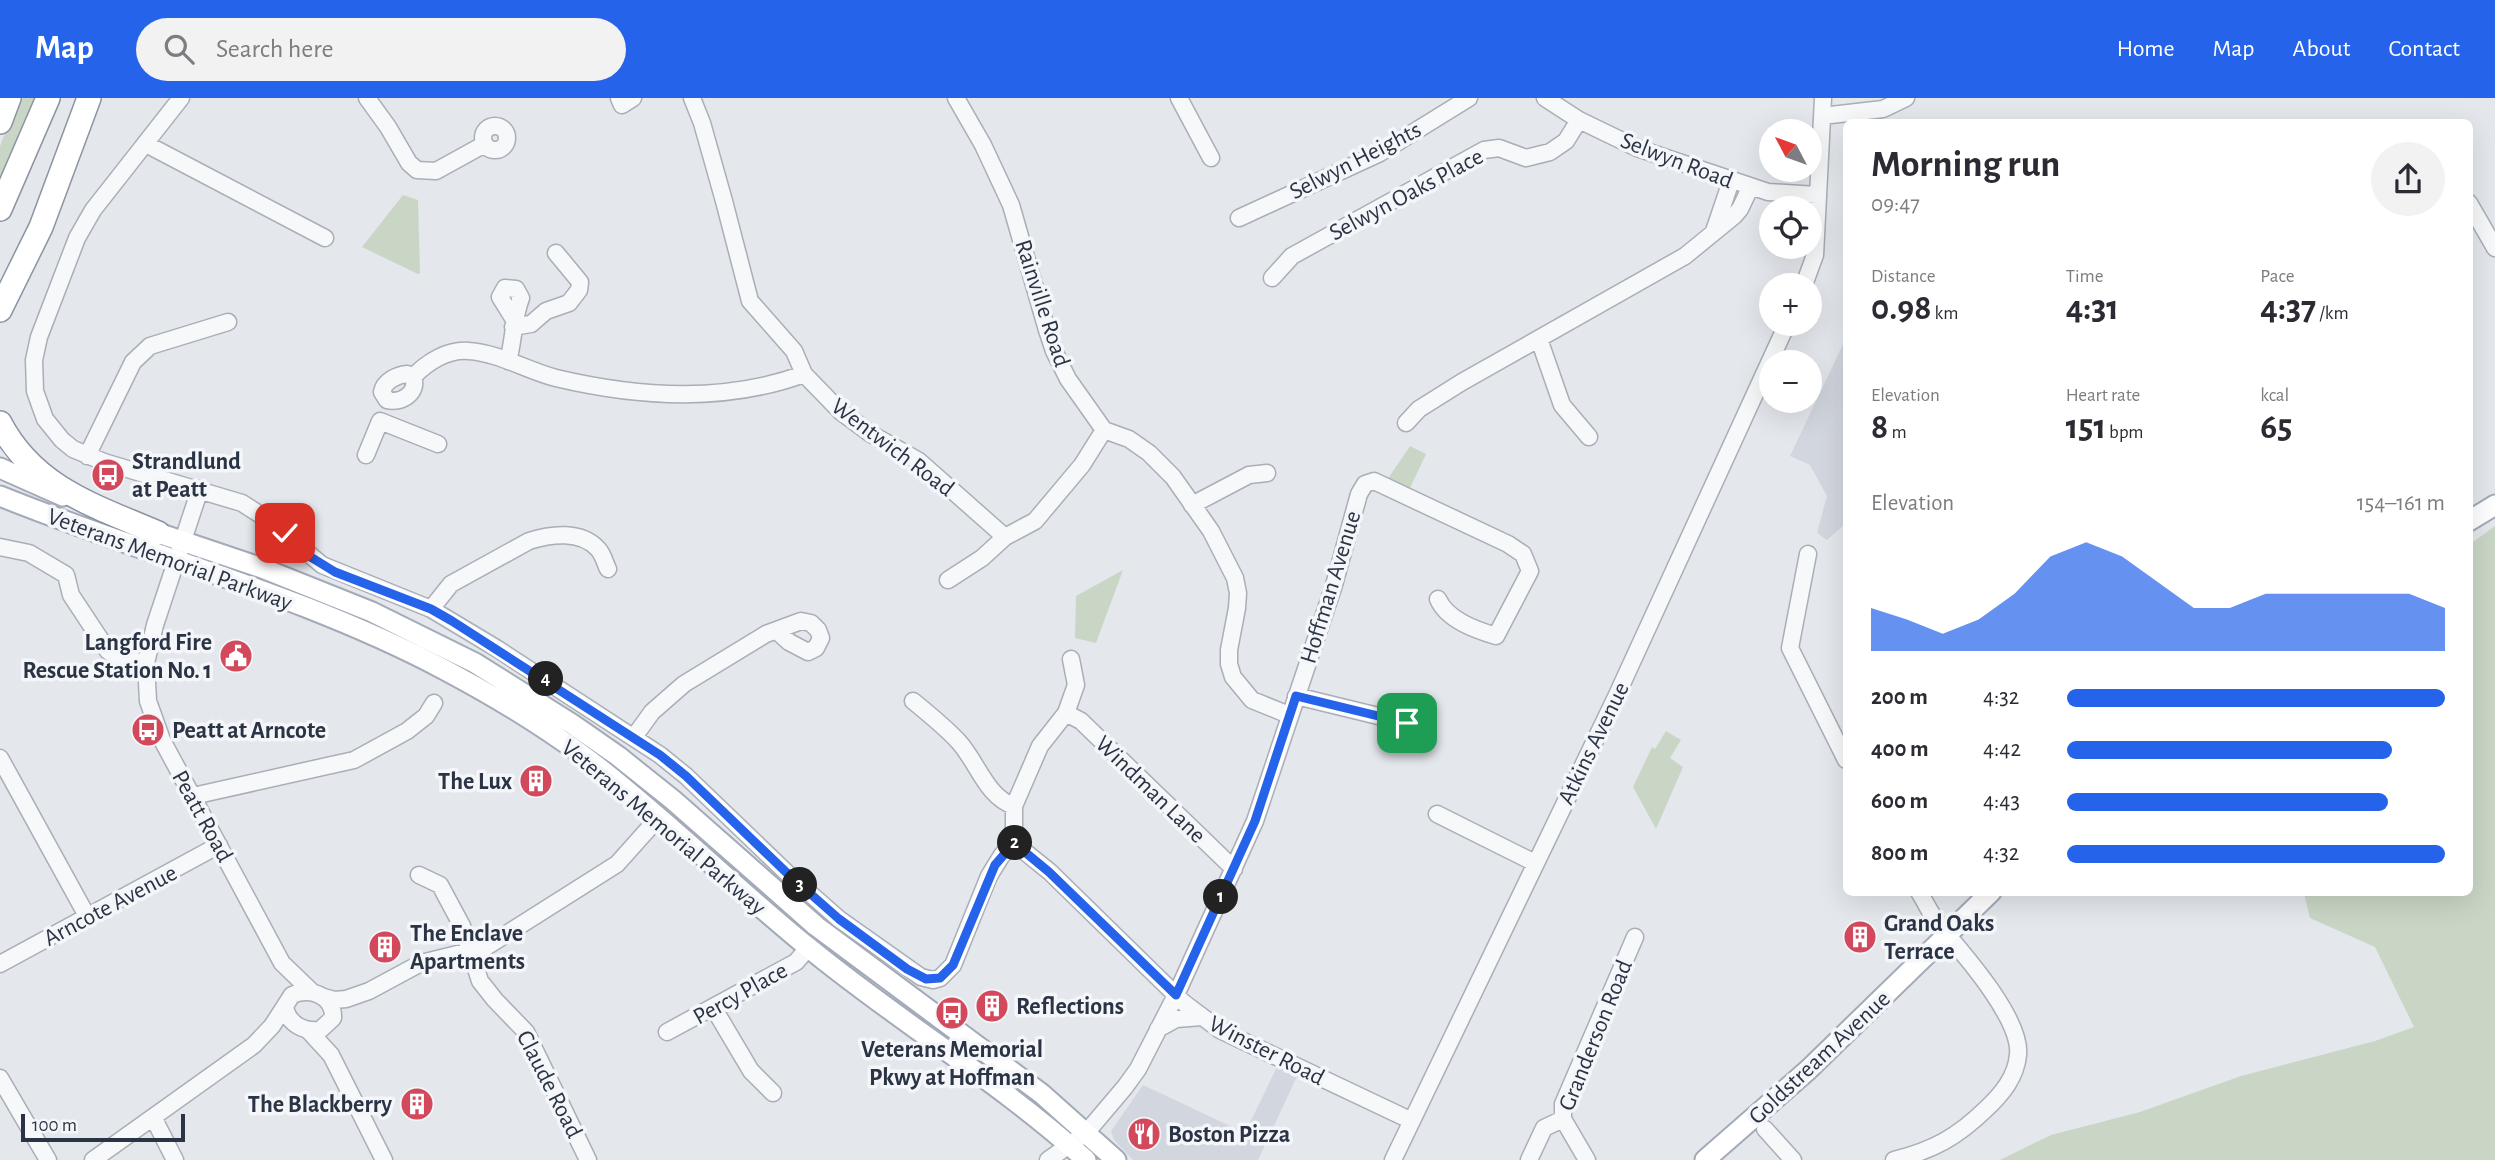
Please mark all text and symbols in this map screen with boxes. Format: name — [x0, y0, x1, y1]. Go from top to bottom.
search box — [136, 18, 626, 81]
icon: search — [160, 30, 198, 68]
text: Map — [35, 32, 94, 65]
text: Search here — [216, 36, 334, 62]
text: Home — [2117, 37, 2175, 61]
text: Map — [2213, 37, 2255, 61]
text: About — [2293, 37, 2350, 61]
text: Contact — [2388, 37, 2460, 61]
street label: Selwyn Heights — [1286, 117, 1425, 204]
north arrow — [1759, 119, 1822, 182]
map controls — [1759, 119, 1822, 413]
street label: Selwyn Road — [1617, 129, 1736, 193]
button: share — [2371, 142, 2445, 216]
street label: Selwyn Oaks Place — [1326, 144, 1487, 245]
text: Morning run — [1871, 146, 2060, 184]
text: 09:47 — [1871, 193, 1920, 216]
button: locate — [1759, 196, 1822, 259]
street label: Rainville Road — [1010, 237, 1074, 370]
text: Distance — [1871, 267, 1935, 286]
text: Time — [2066, 267, 2104, 286]
text: Pace — [2260, 267, 2295, 286]
button: + — [1759, 273, 1822, 336]
text: 0.98 — [1871, 291, 1931, 326]
text: 4:31 — [2066, 291, 2119, 326]
text: 4:37 — [2260, 291, 2316, 326]
text: km — [1931, 304, 1958, 323]
text: /km — [2316, 304, 2349, 323]
button: − — [1759, 350, 1822, 413]
text: Elevation — [1871, 386, 1940, 405]
text: Heart rate — [2066, 386, 2140, 405]
text: kcal — [2260, 386, 2289, 405]
street label: Wentwich Road — [827, 394, 958, 502]
text: 8 — [1871, 410, 1888, 445]
text: 151 — [2066, 410, 2106, 445]
text: 65 — [2260, 410, 2292, 445]
text: m — [1888, 423, 1907, 442]
text: bpm — [2106, 423, 2144, 442]
place label: Strandlund at Peatt — [132, 450, 241, 502]
bus stop icon: Strandlund at Peatt — [89, 456, 127, 494]
text: Elevation — [1871, 492, 1954, 515]
text: 154–161 m — [2357, 492, 2445, 515]
pin — [255, 503, 315, 563]
street label: Veterans Memorial Parkway — [44, 504, 295, 615]
street label: Hoffman Avenue — [1296, 508, 1366, 666]
icon: check — [266, 514, 304, 552]
place label: Langford Fire Rescue Station No. 1 — [22, 631, 212, 683]
public building icon: Langford Fire Rescue Station No. 1 — [217, 637, 255, 675]
pin: 4 — [528, 662, 564, 696]
text: 4 — [541, 669, 550, 688]
street label: Atkins Avenue — [1554, 678, 1634, 808]
text: 200 m — [1871, 686, 1928, 709]
text: 4:32 — [1983, 686, 2019, 709]
pin — [1377, 693, 1437, 753]
icon: arrive — [1388, 704, 1426, 742]
bus stop icon: Peatt at Arncote — [129, 711, 167, 749]
place label: Peatt at Arncote — [172, 719, 326, 743]
street label: Windman Lane — [1091, 732, 1210, 848]
street label: Veterans Memorial Parkway — [557, 735, 770, 920]
text: 400 m — [1871, 738, 1929, 761]
text: 4:42 — [1983, 738, 2021, 761]
building icon: The Lux — [517, 762, 555, 800]
street label: Peatt Road — [167, 767, 237, 866]
place label: The Lux — [438, 770, 512, 794]
text: 600 m — [1871, 790, 1928, 813]
text: 4:43 — [1983, 790, 2020, 813]
pin: 2 — [998, 826, 1032, 860]
text: 2 — [1010, 833, 1019, 852]
text: 800 m — [1871, 842, 1928, 865]
text: 4:32 — [1983, 842, 2019, 865]
street label: Arncote Avenue — [40, 861, 181, 951]
pin: 3 — [782, 868, 818, 902]
text: 3 — [795, 875, 804, 894]
pin: 1 — [1204, 880, 1238, 914]
text: 1 — [1217, 887, 1224, 906]
place label: Grand Oaks Terrace — [1884, 912, 1994, 964]
building icon: Grand Oaks Terrace — [1841, 918, 1879, 956]
place label: The Enclave Apartments — [410, 922, 525, 974]
building icon: The Enclave Apartments — [366, 928, 404, 966]
street label: Granderson Road — [1555, 957, 1637, 1114]
street label: Percy Place — [689, 958, 792, 1029]
street label: Goldstream Avenue — [1744, 986, 1895, 1129]
building icon: Reflections — [973, 987, 1011, 1025]
bus stop icon: Veterans Memorial Pkwy at Hoffman — [933, 994, 971, 1032]
place label: Reflections — [1016, 995, 1124, 1019]
street label: Winster Road — [1205, 1012, 1328, 1090]
street label: Claude Road — [512, 1027, 586, 1142]
place label: Veterans Memorial Pkwy at Hoffman — [861, 1038, 1043, 1090]
building icon: The Blackberry — [398, 1085, 436, 1123]
place label: The Blackberry — [248, 1093, 392, 1117]
scale bar — [21, 1111, 186, 1143]
restaurant icon: Boston Pizza — [1125, 1115, 1163, 1153]
text: 100 m — [32, 1116, 77, 1135]
place label: Boston Pizza — [1168, 1123, 1290, 1147]

